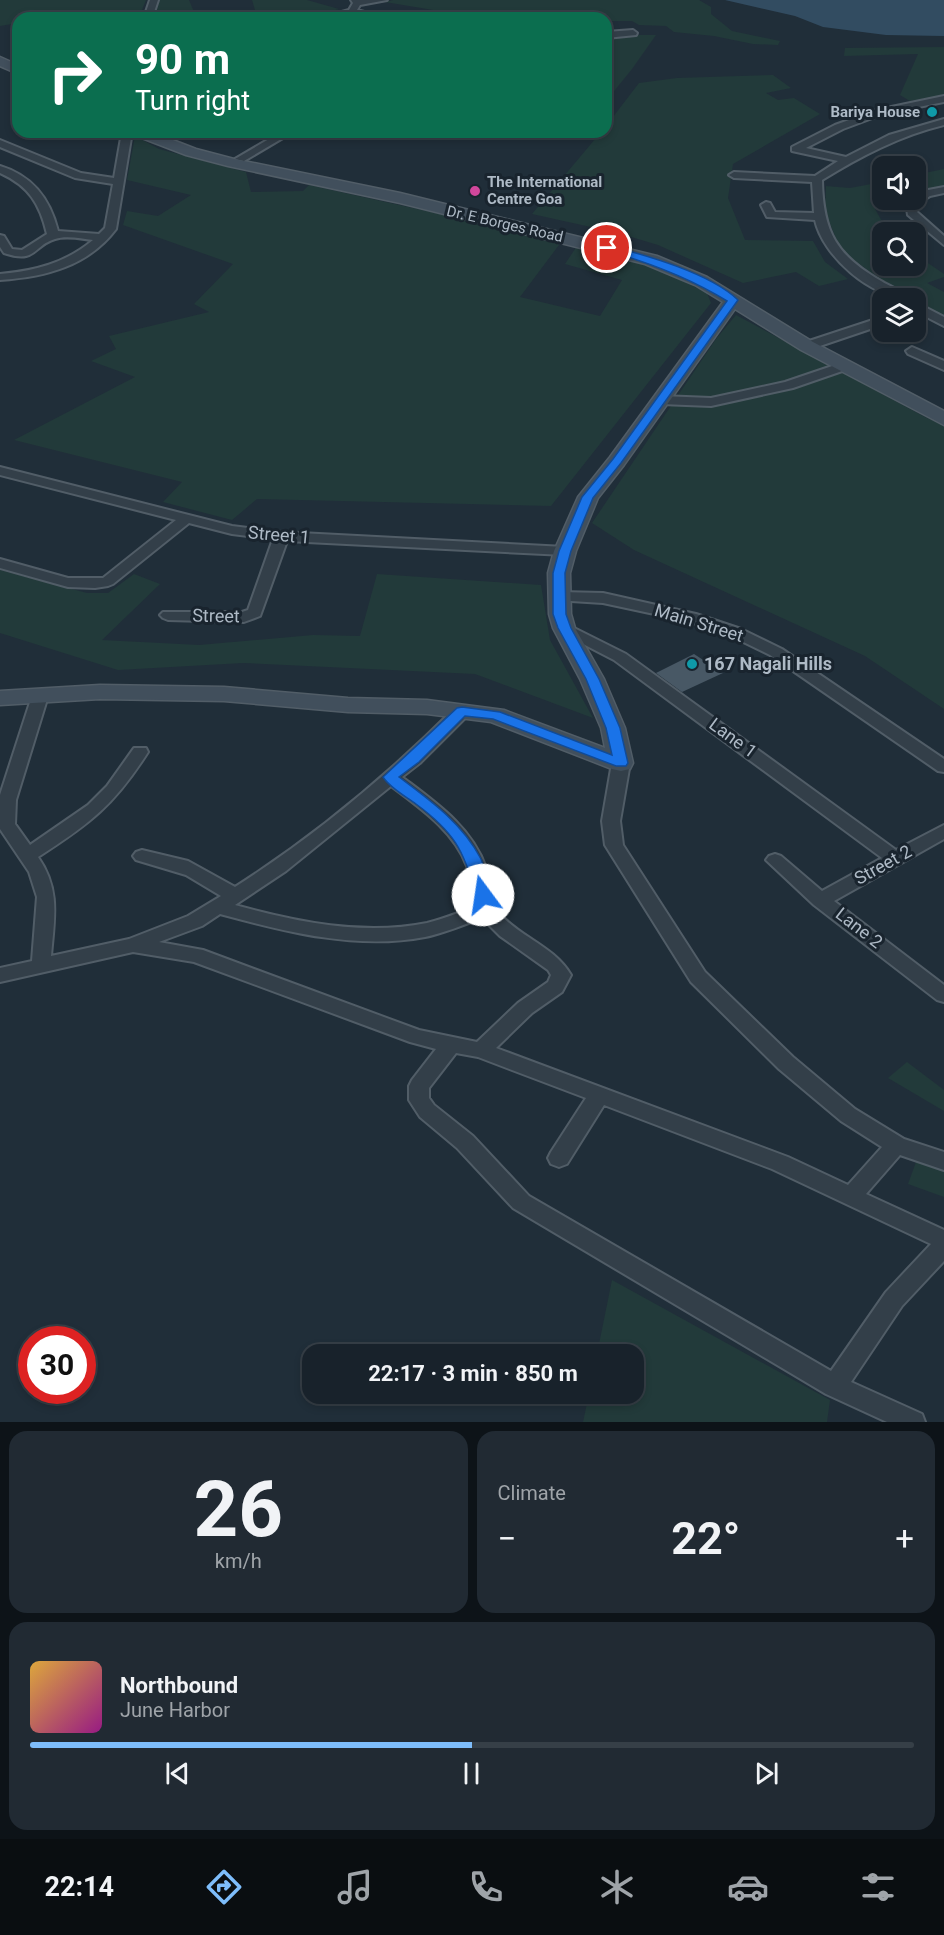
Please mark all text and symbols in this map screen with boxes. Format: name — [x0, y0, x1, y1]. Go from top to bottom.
text: 90 m — [135, 35, 230, 84]
icon: right — [36, 36, 114, 114]
text: Turn right — [135, 85, 250, 117]
place label: Bariya House — [830, 103, 920, 121]
marker: Bariya House — [925, 105, 939, 119]
map controls — [872, 156, 926, 342]
button: sound — [872, 156, 926, 210]
place label: The International Centre Goa — [487, 173, 602, 208]
marker: The International Centre Goa — [468, 184, 482, 198]
street label: Dr. E Borges Road — [445, 202, 565, 246]
pin — [581, 222, 632, 273]
button: search — [872, 222, 926, 276]
icon: arrive — [590, 231, 623, 264]
button: layers — [872, 288, 926, 342]
street label: Street 1 — [247, 521, 311, 548]
street label: Main Street — [652, 599, 746, 646]
street label: Street — [192, 605, 240, 626]
place label: 167 Nagali Hills — [704, 653, 832, 674]
marker: 167 Nagali Hills — [685, 657, 699, 671]
street label: Lane 1 — [705, 713, 761, 762]
street label: Street 2 — [851, 840, 915, 889]
position arrow — [451, 863, 515, 927]
street label: Lane 2 — [832, 903, 887, 952]
speed limit sign: 30 — [18, 1326, 96, 1404]
text: 22:17 · 3 min · 850 m — [368, 1361, 578, 1386]
text: 26 — [193, 1464, 283, 1555]
text: Climate — [498, 1481, 566, 1505]
text: 22° — [671, 1512, 740, 1565]
text: − — [498, 1519, 516, 1558]
text: + — [895, 1519, 914, 1558]
text: km/h — [215, 1549, 262, 1573]
text: Northbound — [120, 1673, 238, 1698]
text: June Harbor — [120, 1698, 230, 1722]
icon: previous — [161, 1757, 194, 1790]
icon: pause — [455, 1757, 488, 1790]
icon: next — [750, 1757, 783, 1790]
icon: directions — [203, 1866, 245, 1908]
icon: music — [334, 1866, 376, 1908]
icon: phone — [465, 1866, 507, 1908]
icon: climate — [596, 1866, 638, 1908]
icon: car — [727, 1866, 769, 1908]
icon: filters — [857, 1866, 899, 1908]
text: 22:14 — [44, 1871, 114, 1903]

